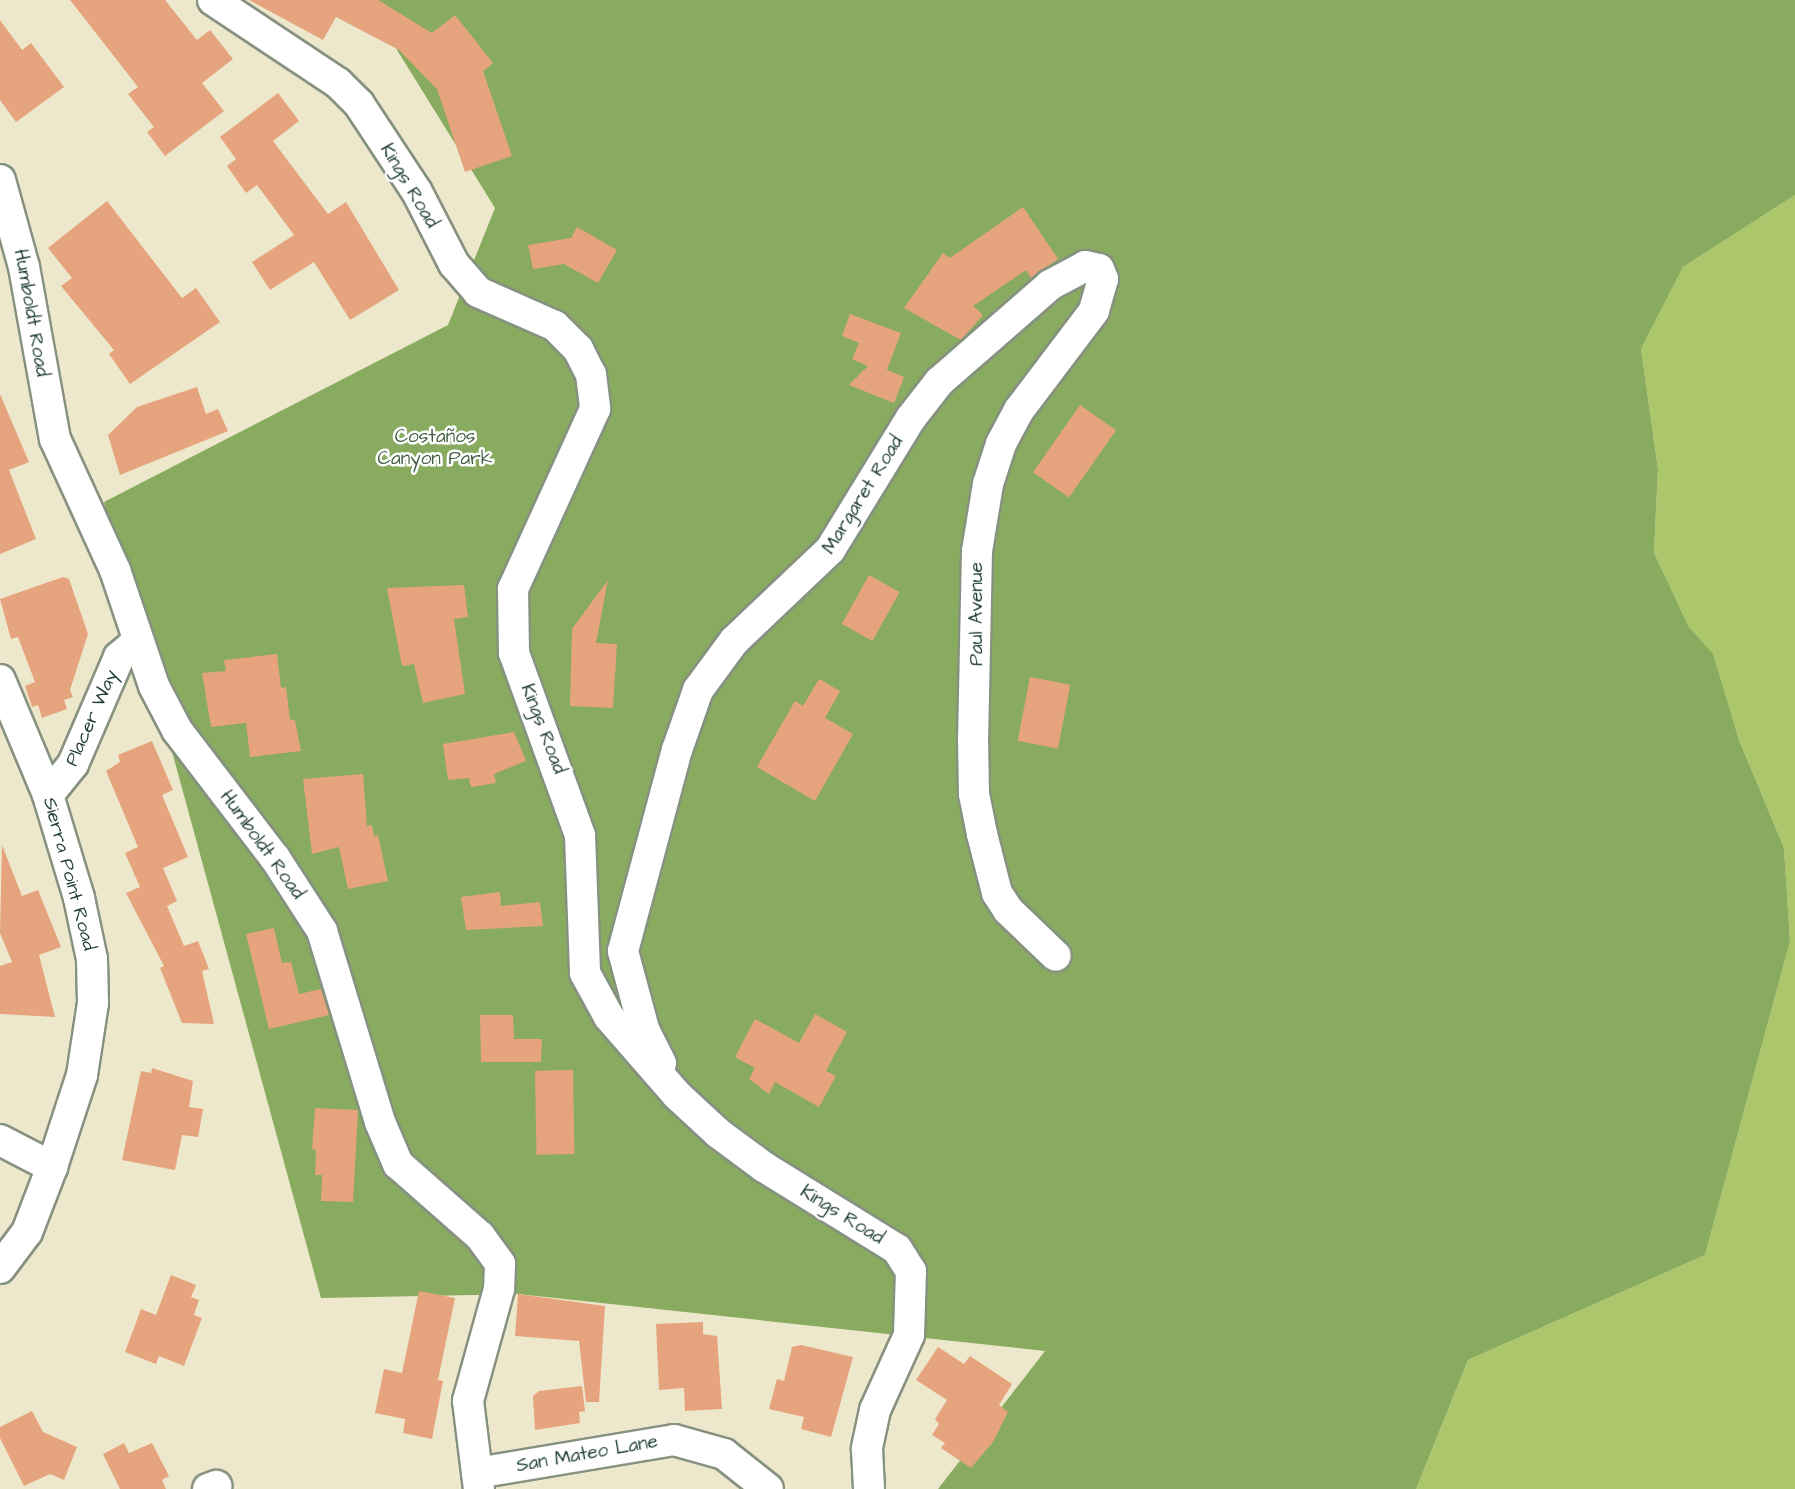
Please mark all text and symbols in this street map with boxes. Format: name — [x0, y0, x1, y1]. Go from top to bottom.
street label: Kings Road — [375, 140, 443, 232]
street label: Humboldt Road — [9, 248, 53, 378]
park label: Costaños Canyon Park — [378, 426, 492, 470]
street label: Margaret Road — [818, 432, 908, 558]
street label: Paul Avenue — [966, 562, 988, 666]
street label: Placer Way — [61, 666, 123, 770]
street label: Kings Road — [515, 681, 571, 777]
street label: Humboldt Road — [215, 786, 309, 904]
street label: Sierra Point Road — [38, 795, 100, 953]
street label: Kings Road — [796, 1180, 888, 1250]
street label: San Mateo Lane — [514, 1430, 660, 1478]

